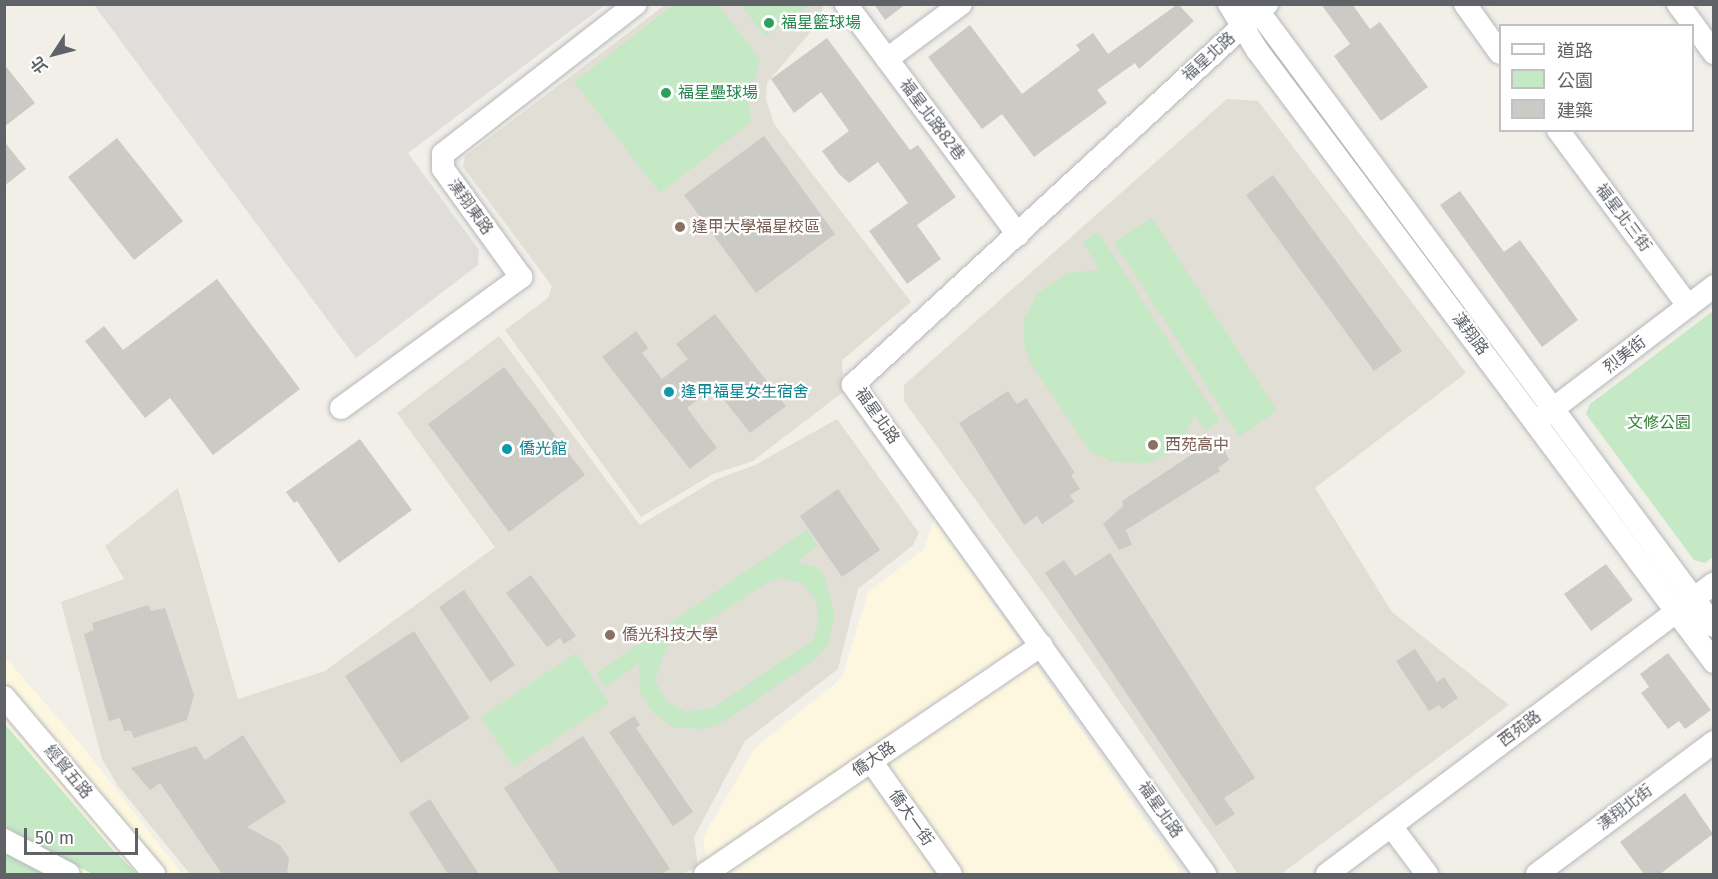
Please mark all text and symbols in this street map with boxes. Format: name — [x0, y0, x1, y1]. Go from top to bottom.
place label: 福星籃球場 — [781, 13, 861, 33]
marker: 福星籃球場 — [762, 16, 776, 30]
north arrow — [24, 24, 84, 84]
legend — [1499, 24, 1694, 132]
street label: 福星北路 — [1179, 28, 1239, 86]
text: 道路 — [1557, 40, 1593, 62]
text: 北 — [27, 53, 51, 77]
text: 公園 — [1557, 70, 1593, 92]
street label: 福星北路82巷 — [895, 76, 969, 164]
place label: 福星壘球場 — [678, 83, 758, 103]
marker: 福星壘球場 — [659, 86, 673, 100]
text: 建築 — [1557, 100, 1593, 122]
street label: 漢翔東路 — [443, 175, 497, 239]
street label: 福星北三街 — [1591, 180, 1655, 256]
place label: 逢甲大學福星校區 — [692, 217, 820, 237]
marker: 逢甲大學福星校區 — [673, 220, 687, 234]
street label: 漢翔路 — [1448, 309, 1492, 359]
street label: 烈美街 — [1600, 333, 1650, 377]
place label: 逢甲福星女生宿舍 — [681, 382, 809, 402]
street label: 福星北路 — [851, 384, 903, 448]
marker: 逢甲福星女生宿舍 — [662, 385, 676, 399]
park label: 文修公園 — [1627, 413, 1691, 433]
place label: 西苑高中 — [1165, 435, 1229, 455]
marker: 西苑高中 — [1146, 438, 1160, 452]
place label: 僑光館 — [519, 439, 567, 459]
marker: 僑光館 — [500, 442, 514, 456]
place label: 僑光科技大學 — [622, 625, 718, 645]
marker: 僑光科技大學 — [603, 628, 617, 642]
street label: 西苑路 — [1495, 707, 1545, 751]
street label: 僑大路 — [849, 738, 899, 780]
street label: 經貿五路 — [40, 741, 96, 803]
street label: 福星北路 — [1134, 778, 1186, 842]
street label: 漢翔北街 — [1594, 781, 1656, 835]
street label: 僑大一街 — [885, 786, 937, 850]
scale bar — [27, 816, 141, 854]
text: 50 m — [35, 827, 74, 849]

